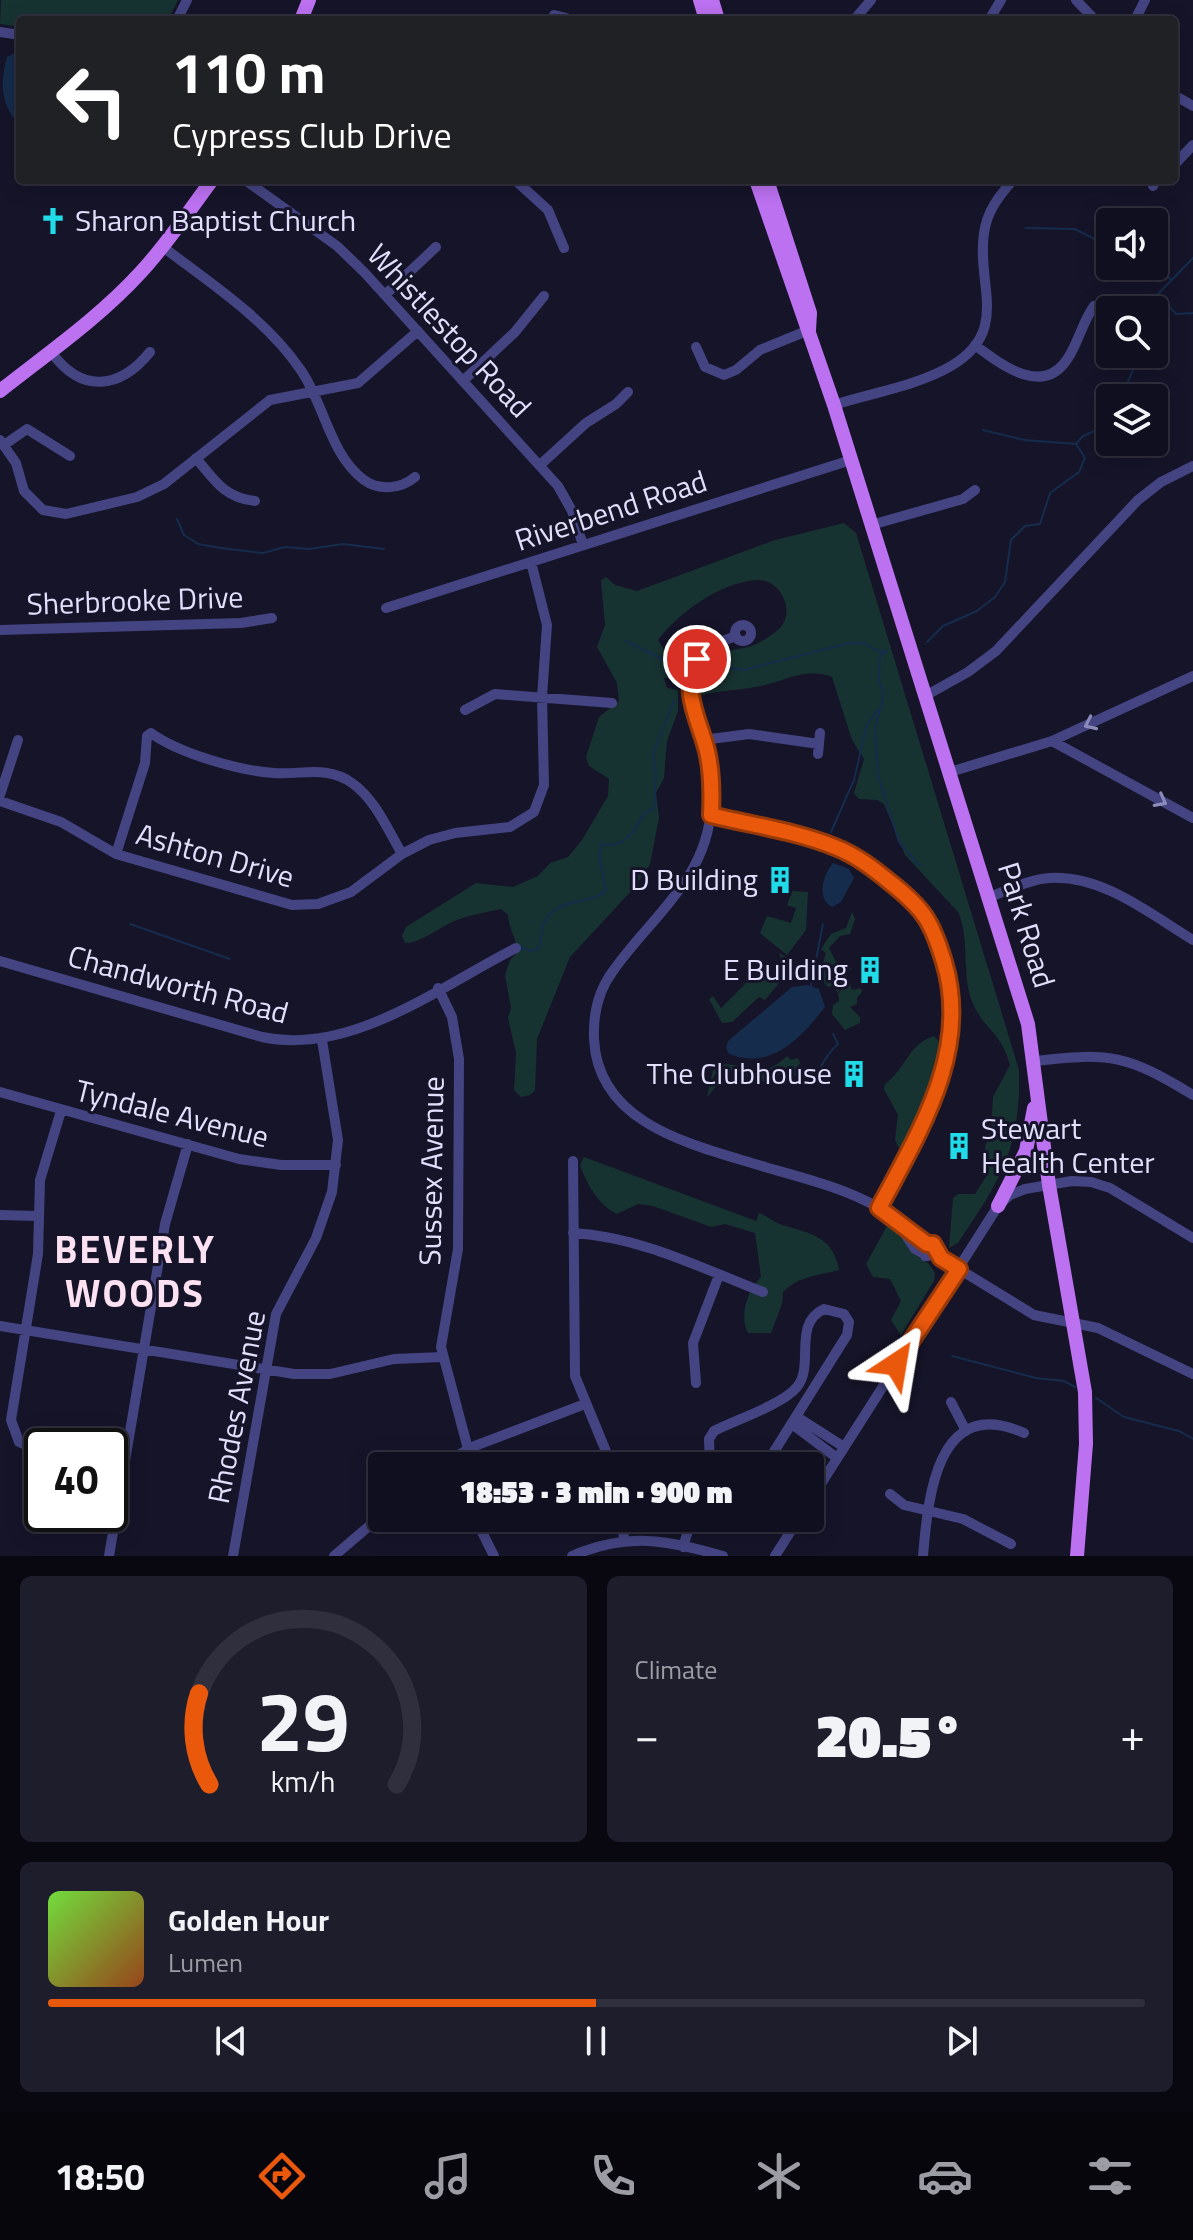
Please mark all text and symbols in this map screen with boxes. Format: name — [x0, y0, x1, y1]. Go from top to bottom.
text: 110 m — [172, 30, 325, 115]
icon: left — [40, 48, 144, 152]
text: Cypress Club Drive — [172, 107, 452, 162]
place label: Sharon Baptist Church — [75, 197, 356, 243]
church icon: Sharon Baptist Church — [38, 206, 68, 236]
map controls — [1096, 208, 1168, 456]
button: sound — [1096, 208, 1168, 280]
street label: Whistlestop Road — [357, 233, 543, 428]
button: search — [1096, 296, 1168, 368]
button: layers — [1096, 384, 1168, 456]
street label: Riverbend Road — [509, 457, 713, 563]
street label: Sherbrooke Drive — [26, 573, 244, 627]
pin — [663, 625, 731, 693]
icon: arrive — [675, 637, 719, 681]
one-way arrow — [1084, 714, 1098, 730]
one-way arrow — [1152, 791, 1166, 807]
street label: Ashton Drive — [131, 811, 300, 900]
place label: D Building — [630, 856, 758, 902]
street label: Park Road — [986, 856, 1068, 993]
building icon: D Building — [765, 865, 795, 895]
street label: Chandworth Road — [63, 932, 294, 1036]
place label: E Building — [723, 946, 848, 992]
building icon: E Building — [855, 955, 885, 985]
place label: The Clubhouse — [646, 1050, 832, 1096]
building icon: The Clubhouse — [839, 1059, 869, 1089]
street label: Tyndale Avenue — [71, 1067, 274, 1159]
street label: Sussex Avenue — [406, 1076, 456, 1266]
place label: Stewart Health Center — [981, 1105, 1155, 1185]
building icon: Stewart Health Center — [944, 1131, 974, 1161]
district label: BEVERLY WOODS — [54, 1220, 216, 1322]
street label: Rhodes Avenue — [195, 1306, 277, 1507]
position arrow — [854, 1322, 938, 1406]
speed limit sign: 40 — [24, 1428, 128, 1532]
text: 18:53 · 3 min · 900 m — [460, 1469, 732, 1515]
text: Climate — [635, 1650, 717, 1689]
text: 29 — [257, 1657, 350, 1783]
text: 20.5° — [815, 1689, 964, 1780]
text: − — [635, 1701, 659, 1768]
text: + — [1120, 1701, 1145, 1768]
text: km/h — [271, 1760, 336, 1803]
text: Golden Hour — [168, 1897, 329, 1943]
text: Lumen — [168, 1943, 243, 1982]
icon: previous — [209, 2019, 253, 2063]
icon: pause — [574, 2019, 618, 2063]
icon: next — [940, 2019, 984, 2063]
icon: directions — [254, 2148, 310, 2204]
icon: music — [420, 2148, 476, 2204]
icon: phone — [585, 2148, 641, 2204]
icon: climate — [751, 2148, 807, 2204]
icon: car — [917, 2148, 973, 2204]
icon: filters — [1082, 2148, 1138, 2204]
text: 18:50 — [55, 2149, 145, 2204]

